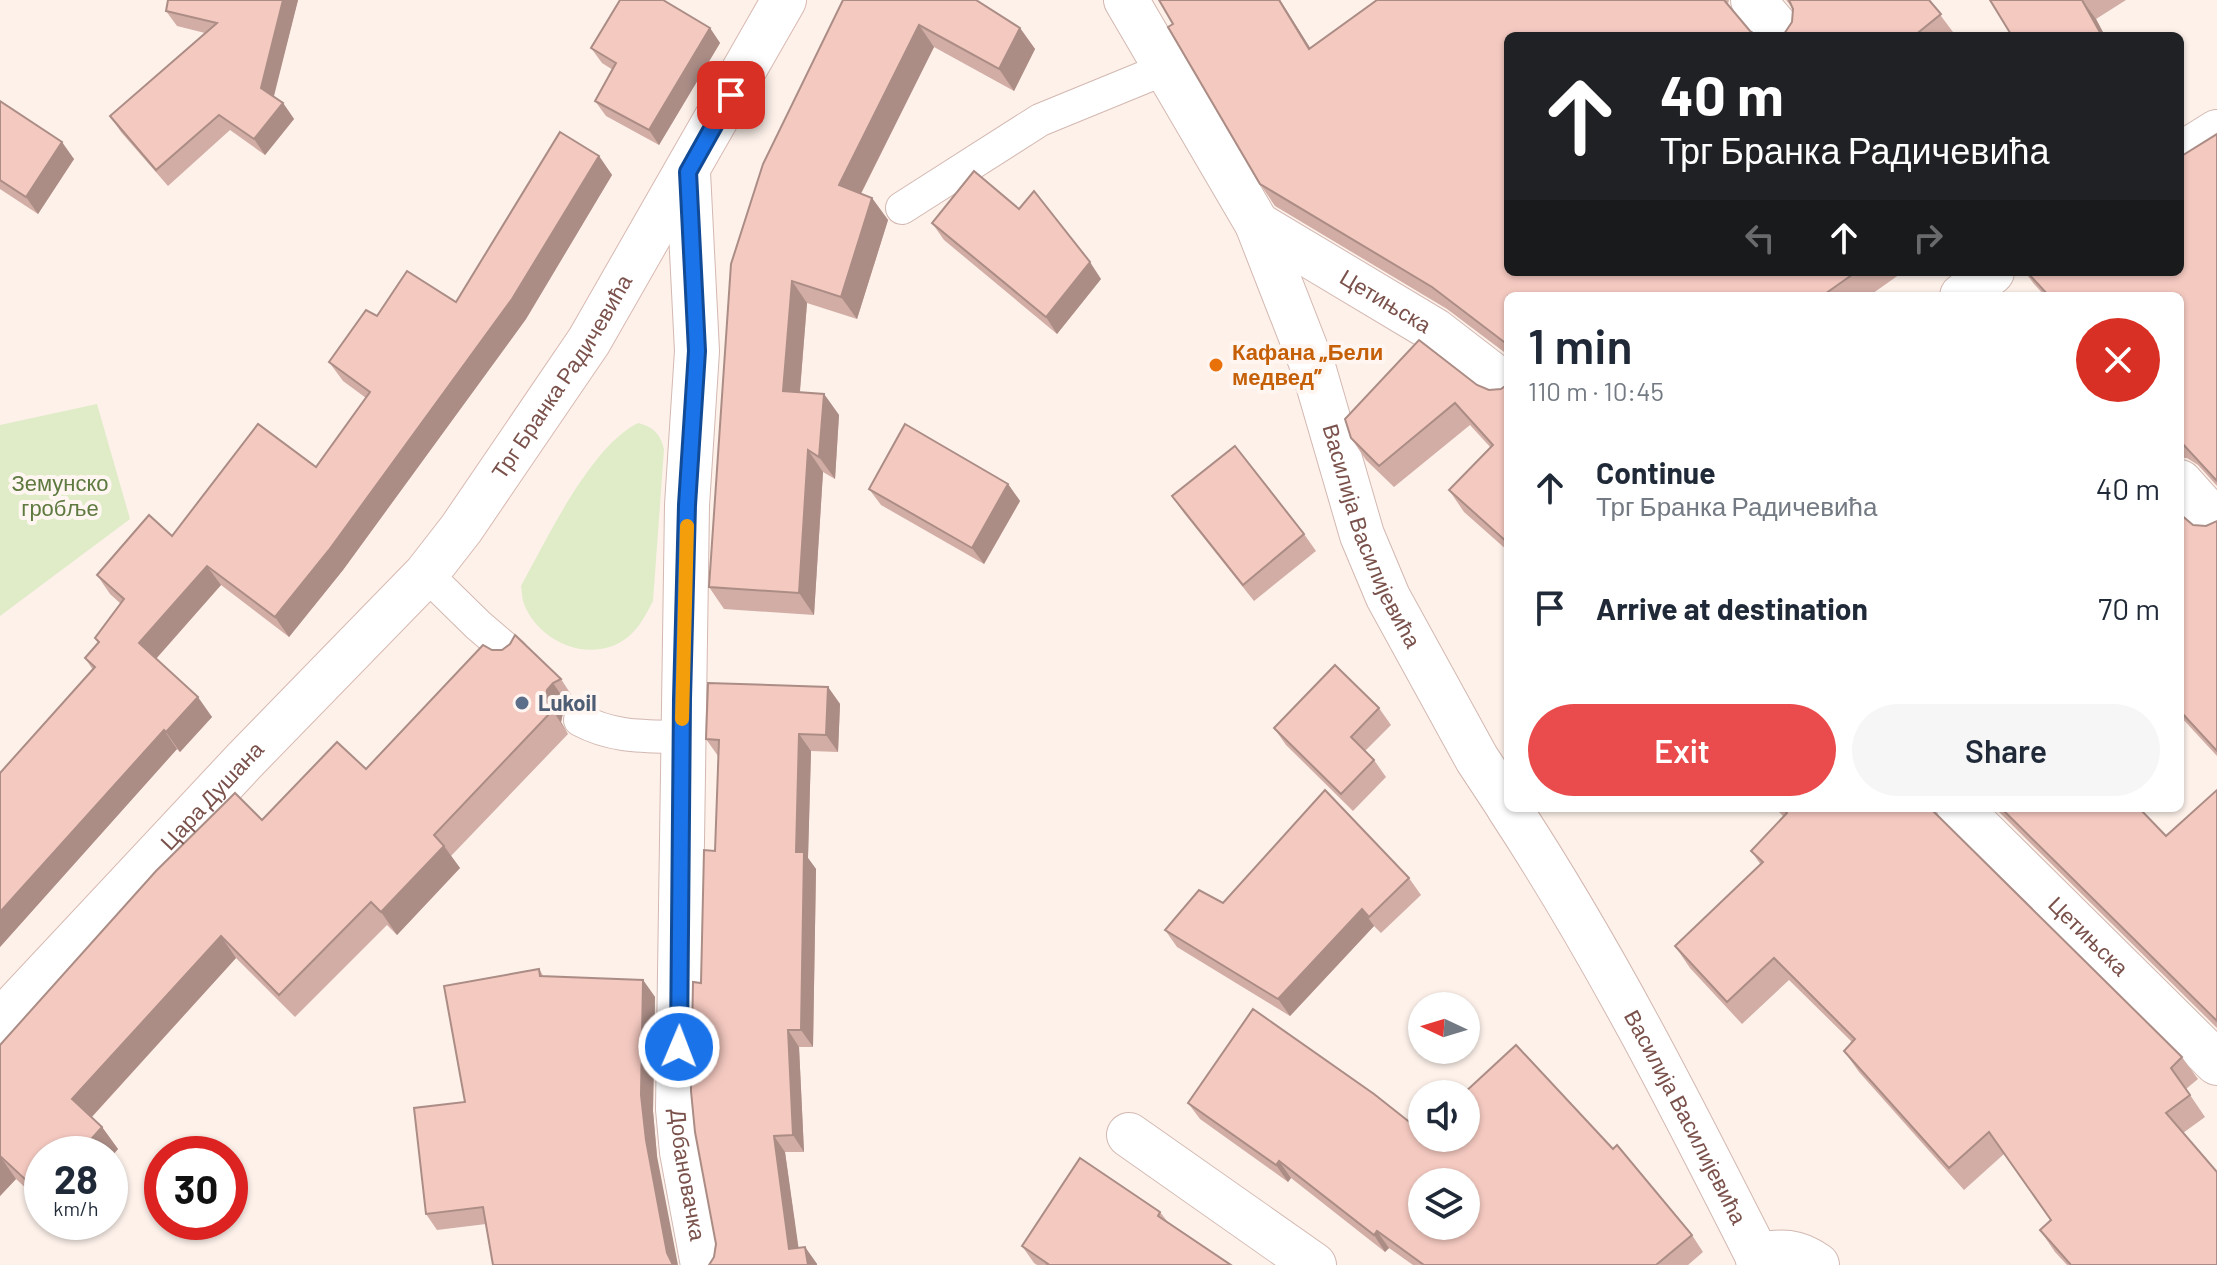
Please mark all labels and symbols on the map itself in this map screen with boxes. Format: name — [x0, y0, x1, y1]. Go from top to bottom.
pin — [697, 61, 765, 129]
street label: Цетињска — [1336, 263, 1437, 338]
street label: Трг Бранка Радичевића — [485, 269, 637, 483]
place label: Кафана „Бели медвед” — [1232, 338, 1383, 390]
marker: Кафана „Бели медвед” — [1207, 356, 1225, 374]
street label: Василија Василијевића — [1318, 421, 1427, 652]
park label: Земунско гробље — [11, 469, 109, 521]
place label: Lukoil — [538, 689, 597, 715]
marker: Lukoil — [513, 694, 531, 712]
street label: Цара Душана — [154, 735, 268, 855]
street label: Цетињска — [2043, 890, 2135, 981]
north arrow — [1408, 992, 1480, 1064]
position arrow — [637, 1005, 721, 1089]
street label: Василија Василијевића — [1620, 1005, 1753, 1229]
street label: Добановачка — [665, 1107, 712, 1243]
speed limit sign: 30 — [144, 1136, 248, 1240]

